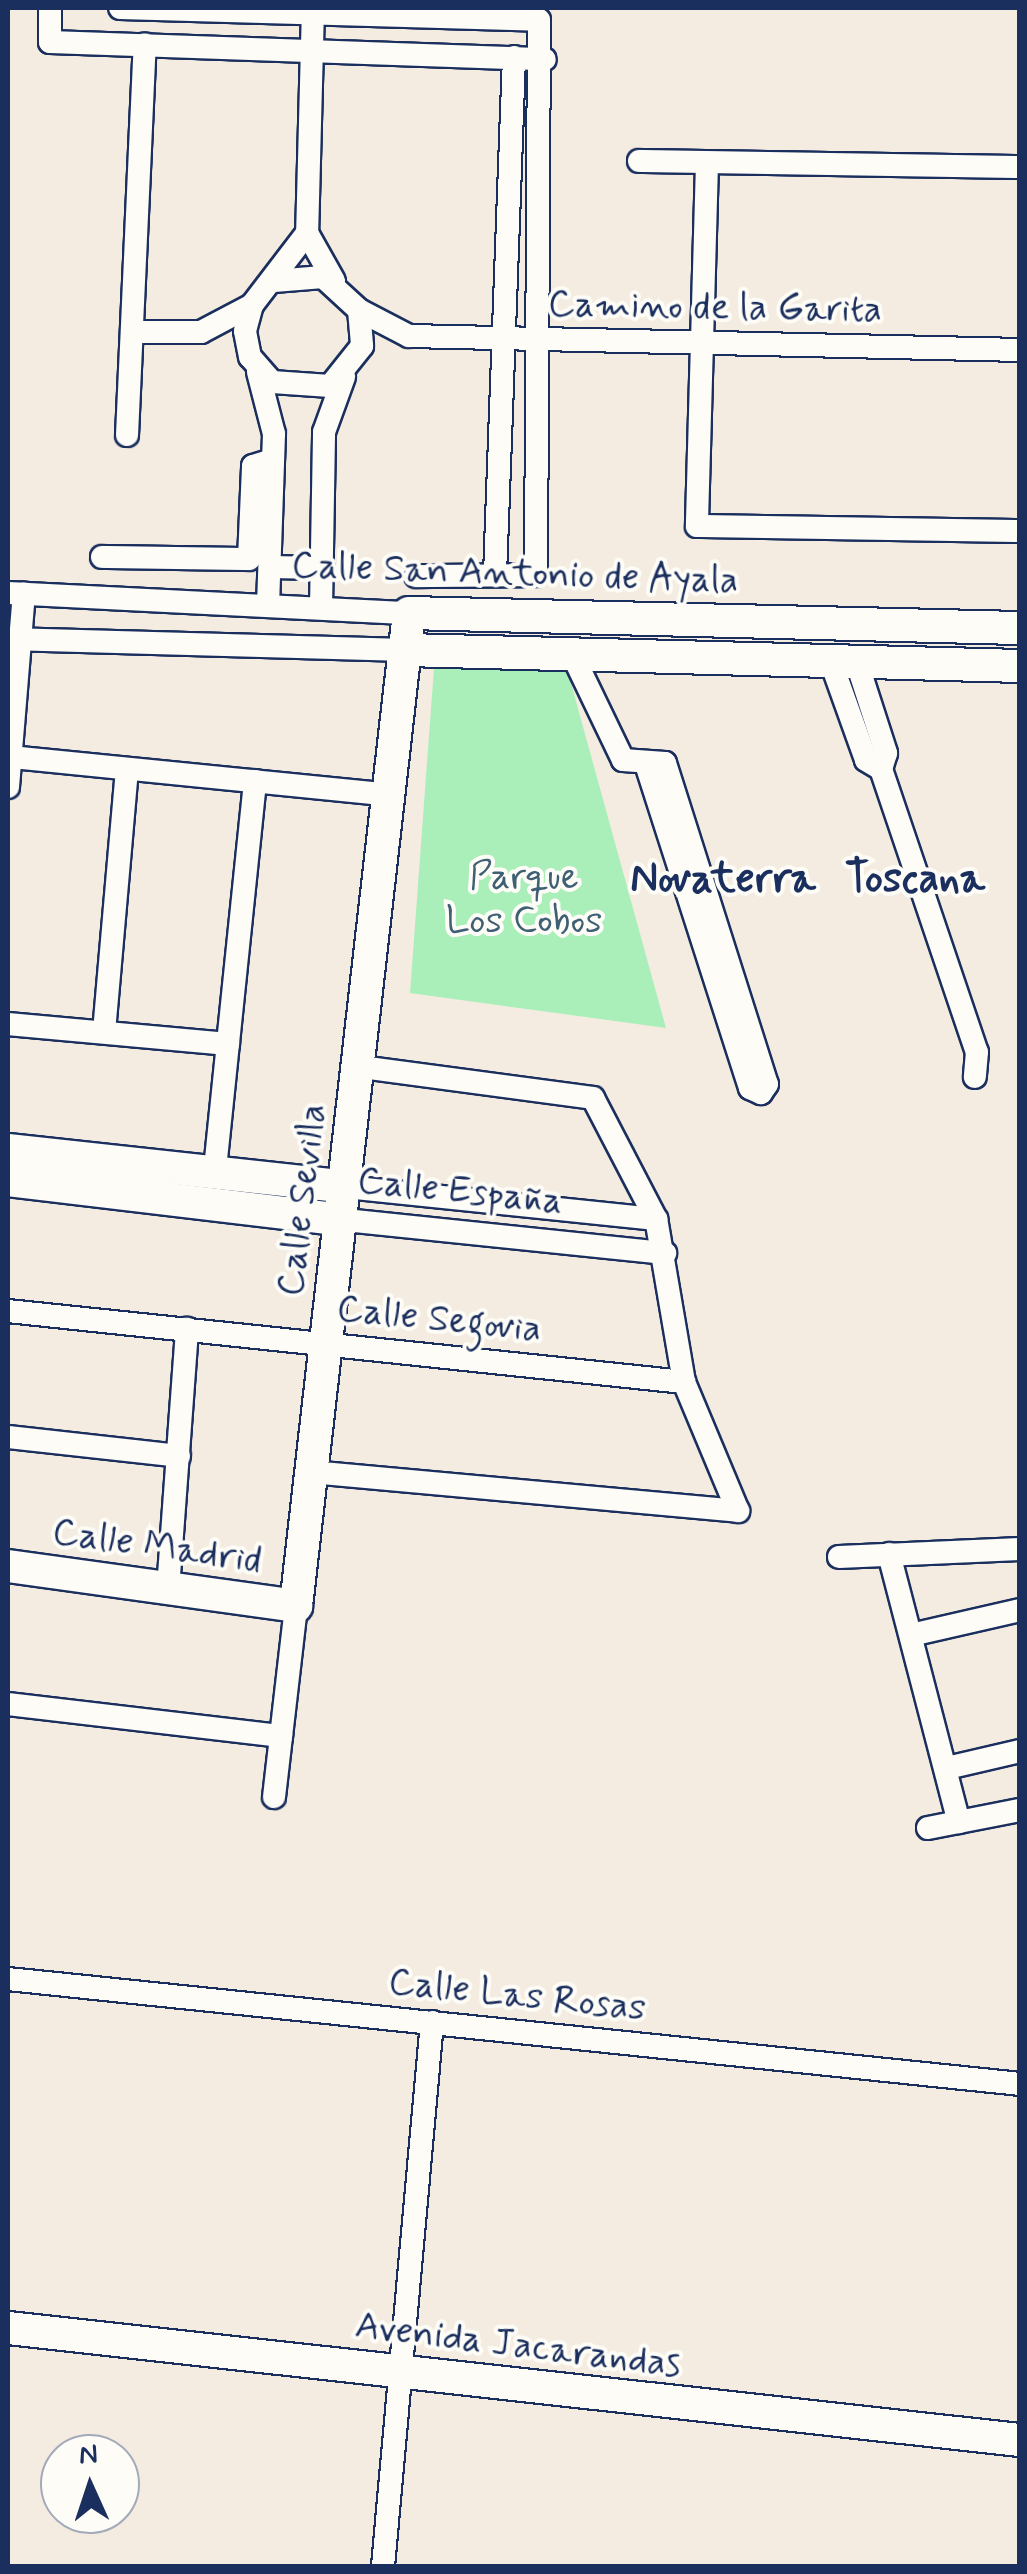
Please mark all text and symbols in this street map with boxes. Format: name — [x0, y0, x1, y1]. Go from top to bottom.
street label: Camino de la Garita — [545, 282, 885, 334]
street label: Calle San Antonio de Ayala — [294, 544, 736, 604]
park label: Parque Los Cobos — [443, 855, 605, 944]
district label: Novaterra — [630, 855, 816, 905]
district label: Toscana — [845, 855, 985, 905]
street label: Calle Sevilla — [268, 1099, 338, 1301]
street label: Calle España — [356, 1159, 564, 1225]
street label: Calle Segovia — [334, 1287, 544, 1353]
street label: Calle Madrid — [51, 1510, 263, 1584]
street label: Calle Las Rosas — [390, 1960, 644, 2032]
street label: Avenida Jacarandas — [353, 2303, 683, 2389]
north arrow — [40, 2434, 140, 2534]
text: N — [78, 2437, 99, 2475]

